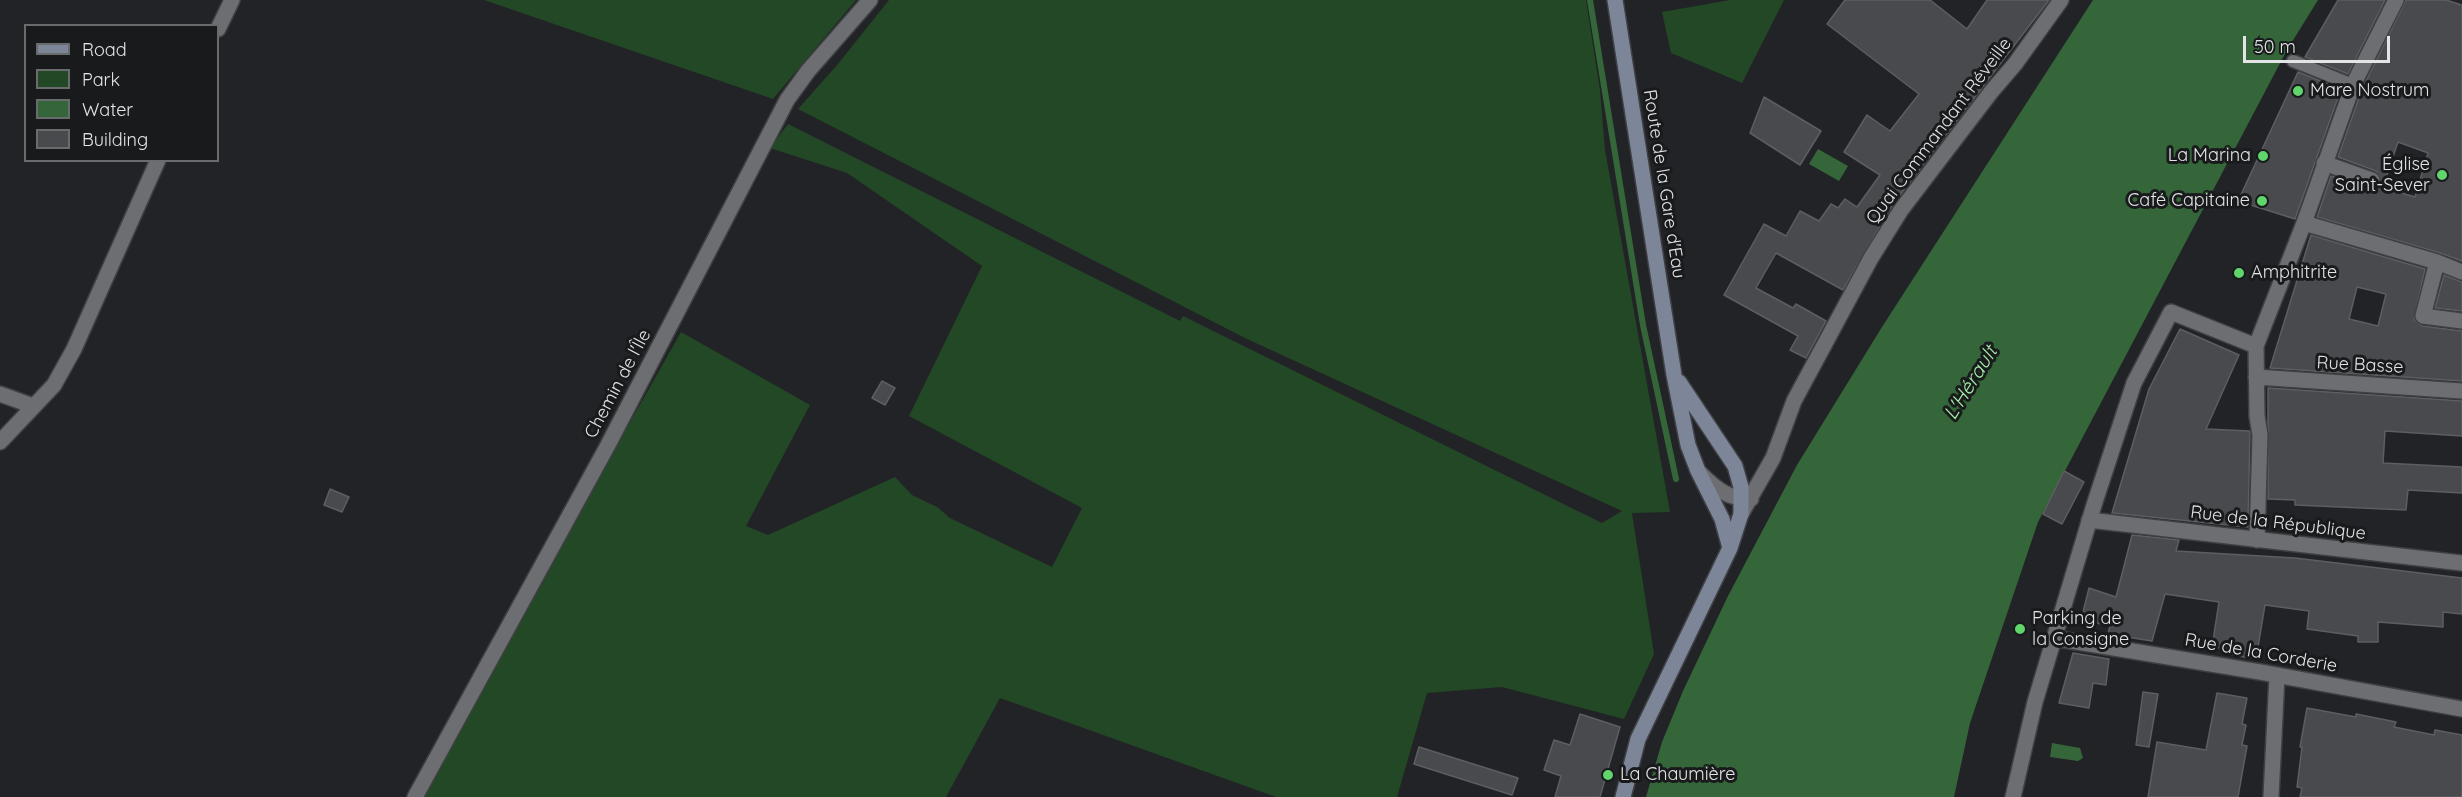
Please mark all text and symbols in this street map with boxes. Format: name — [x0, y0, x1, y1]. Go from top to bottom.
legend — [24, 24, 219, 162]
scale bar — [2246, 24, 2393, 62]
street label: Quai Commandant Réveille — [1862, 34, 2016, 228]
text: 50 m — [2254, 35, 2296, 58]
text: Road — [82, 38, 127, 61]
text: Park — [82, 68, 120, 91]
place label: Mare Nostrum — [2310, 80, 2430, 102]
marker: Mare Nostrum — [2291, 84, 2305, 98]
street label: Route de la Gare d'Eau — [1638, 88, 1690, 280]
text: Water — [82, 98, 133, 121]
text: Building — [82, 128, 148, 151]
place label: La Marina — [2168, 145, 2251, 167]
marker: La Marina — [2256, 149, 2270, 163]
place label: Église Saint-Sever — [2335, 154, 2430, 196]
marker: Église Saint-Sever — [2435, 168, 2449, 182]
place label: Café Capitaine — [2128, 190, 2250, 212]
marker: Café Capitaine — [2255, 194, 2269, 208]
place label: Amphitrite — [2251, 262, 2337, 284]
marker: Amphitrite — [2232, 266, 2246, 280]
street label: Chemin de l'Île — [580, 326, 656, 442]
water label: L'Hérault — [1939, 342, 2003, 424]
street label: Rue Basse — [2316, 352, 2404, 378]
street label: Rue de la République — [2189, 502, 2367, 544]
place label: Parking de la Consigne — [2032, 608, 2129, 650]
marker: Parking de la Consigne — [2013, 622, 2027, 636]
street label: Rue de la Corderie — [2183, 629, 2339, 677]
place label: La Chaumière — [1620, 764, 1735, 786]
marker: La Chaumière — [1601, 768, 1615, 782]

